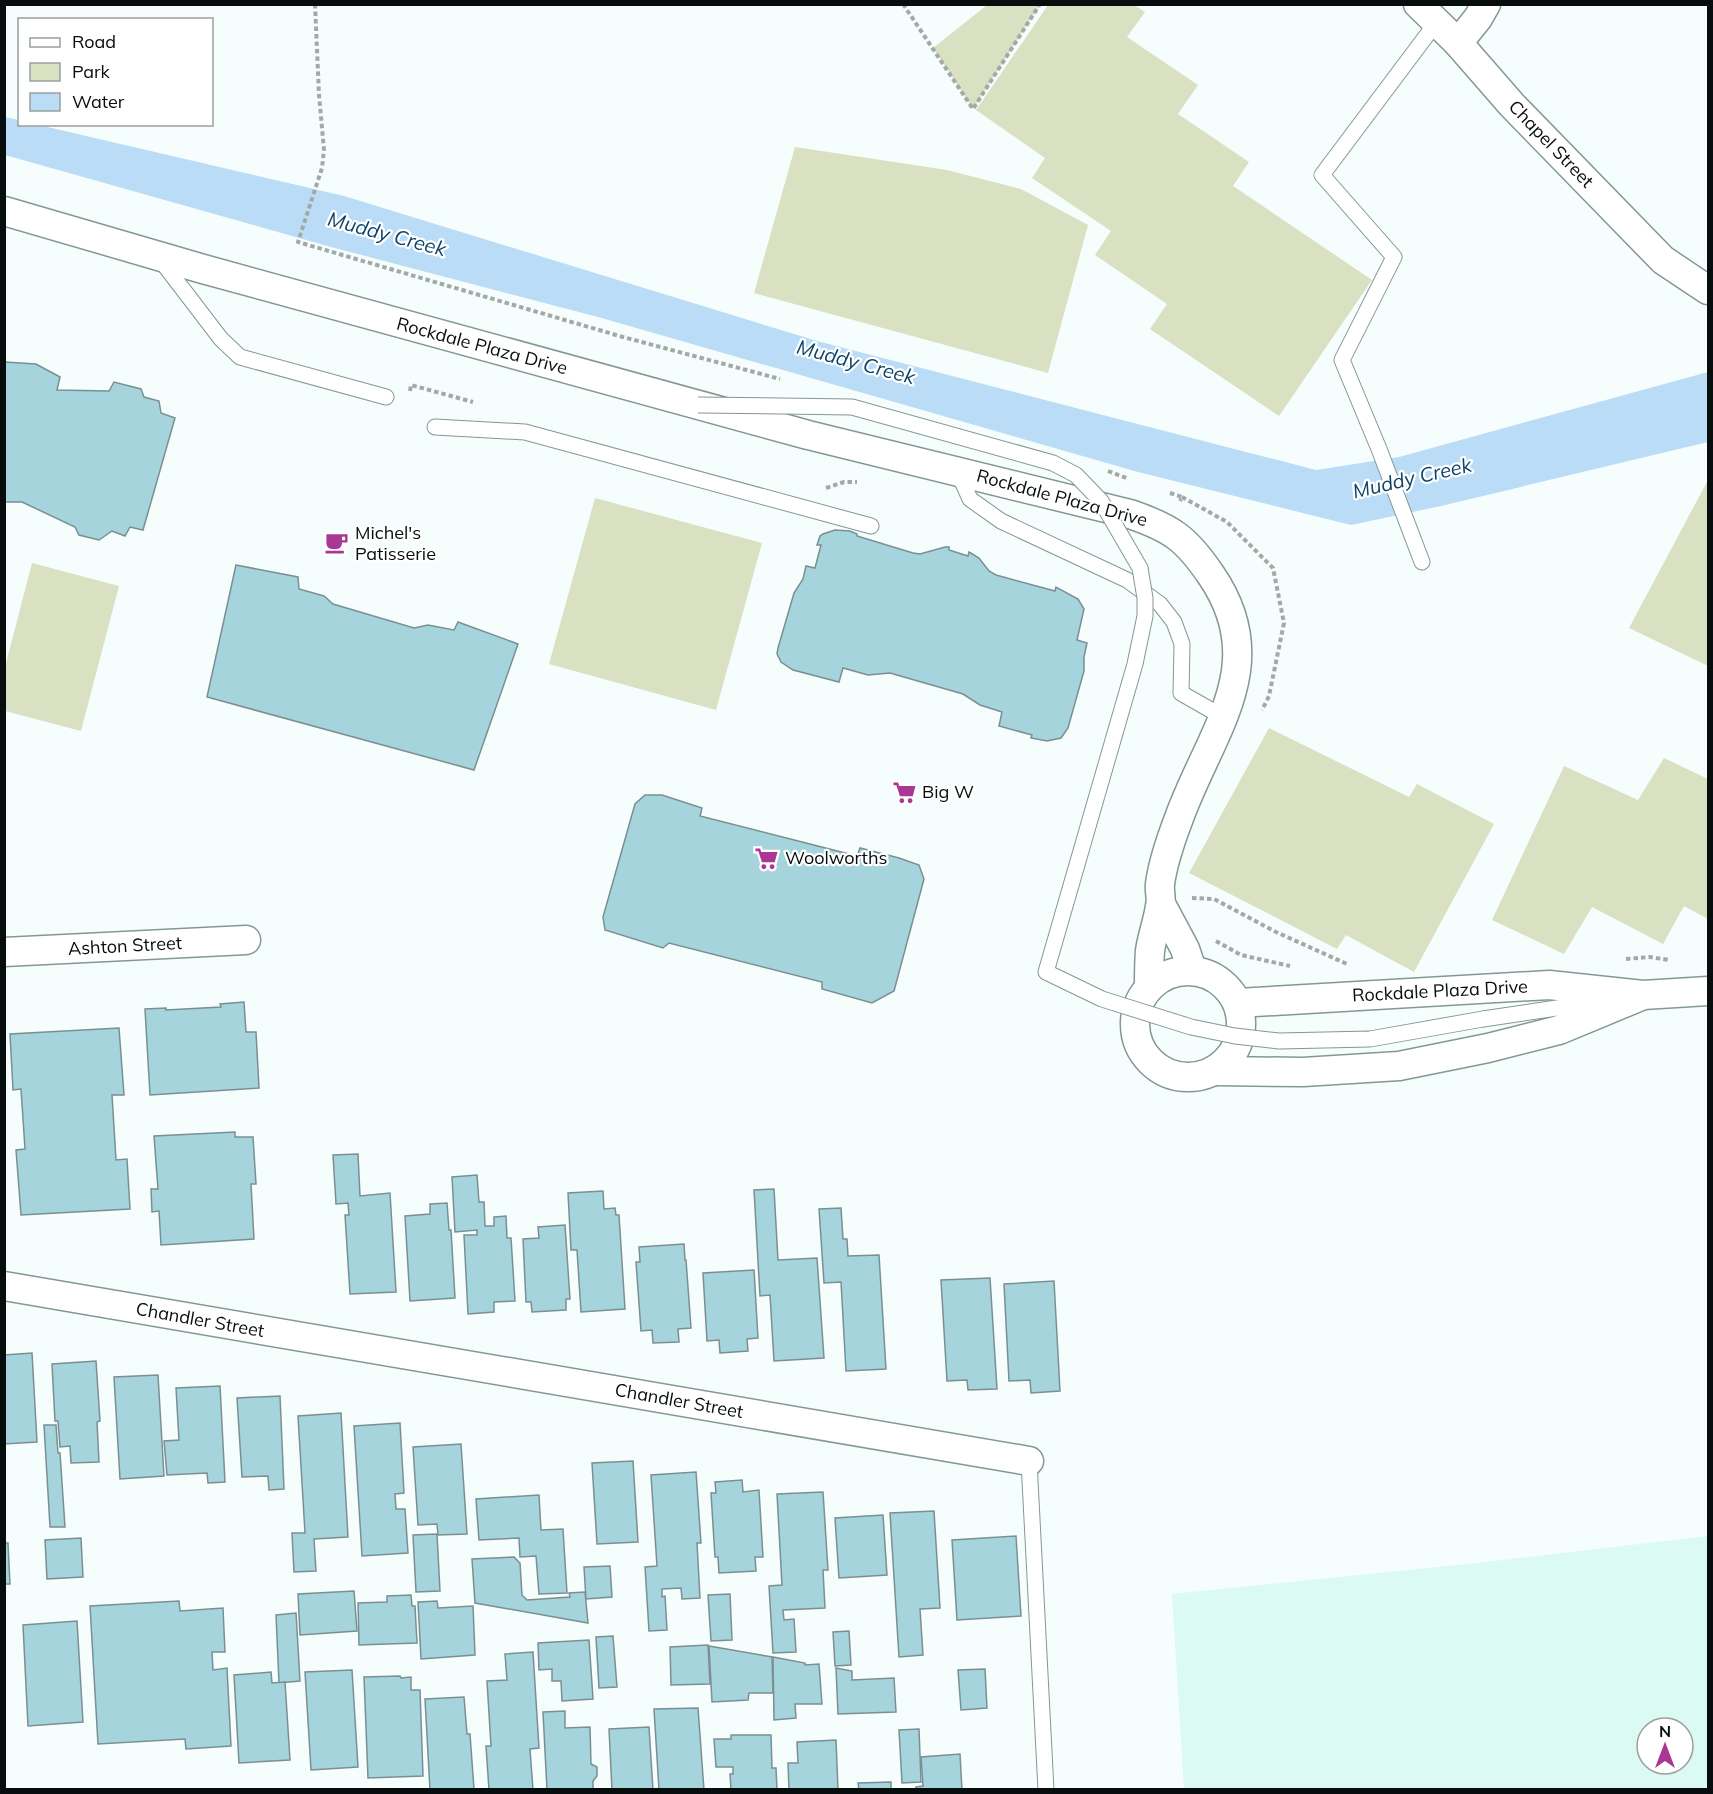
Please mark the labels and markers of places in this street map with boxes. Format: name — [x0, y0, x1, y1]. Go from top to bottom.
place label: Michel's Patisserie — [355, 521, 436, 565]
cafe icon: Michel's Patisserie — [324, 530, 350, 556]
supermarket icon: Big W — [891, 779, 917, 805]
place label: Big W — [922, 780, 974, 803]
supermarket icon: Woolworths — [754, 845, 780, 871]
place label: Woolworths — [785, 846, 887, 869]

